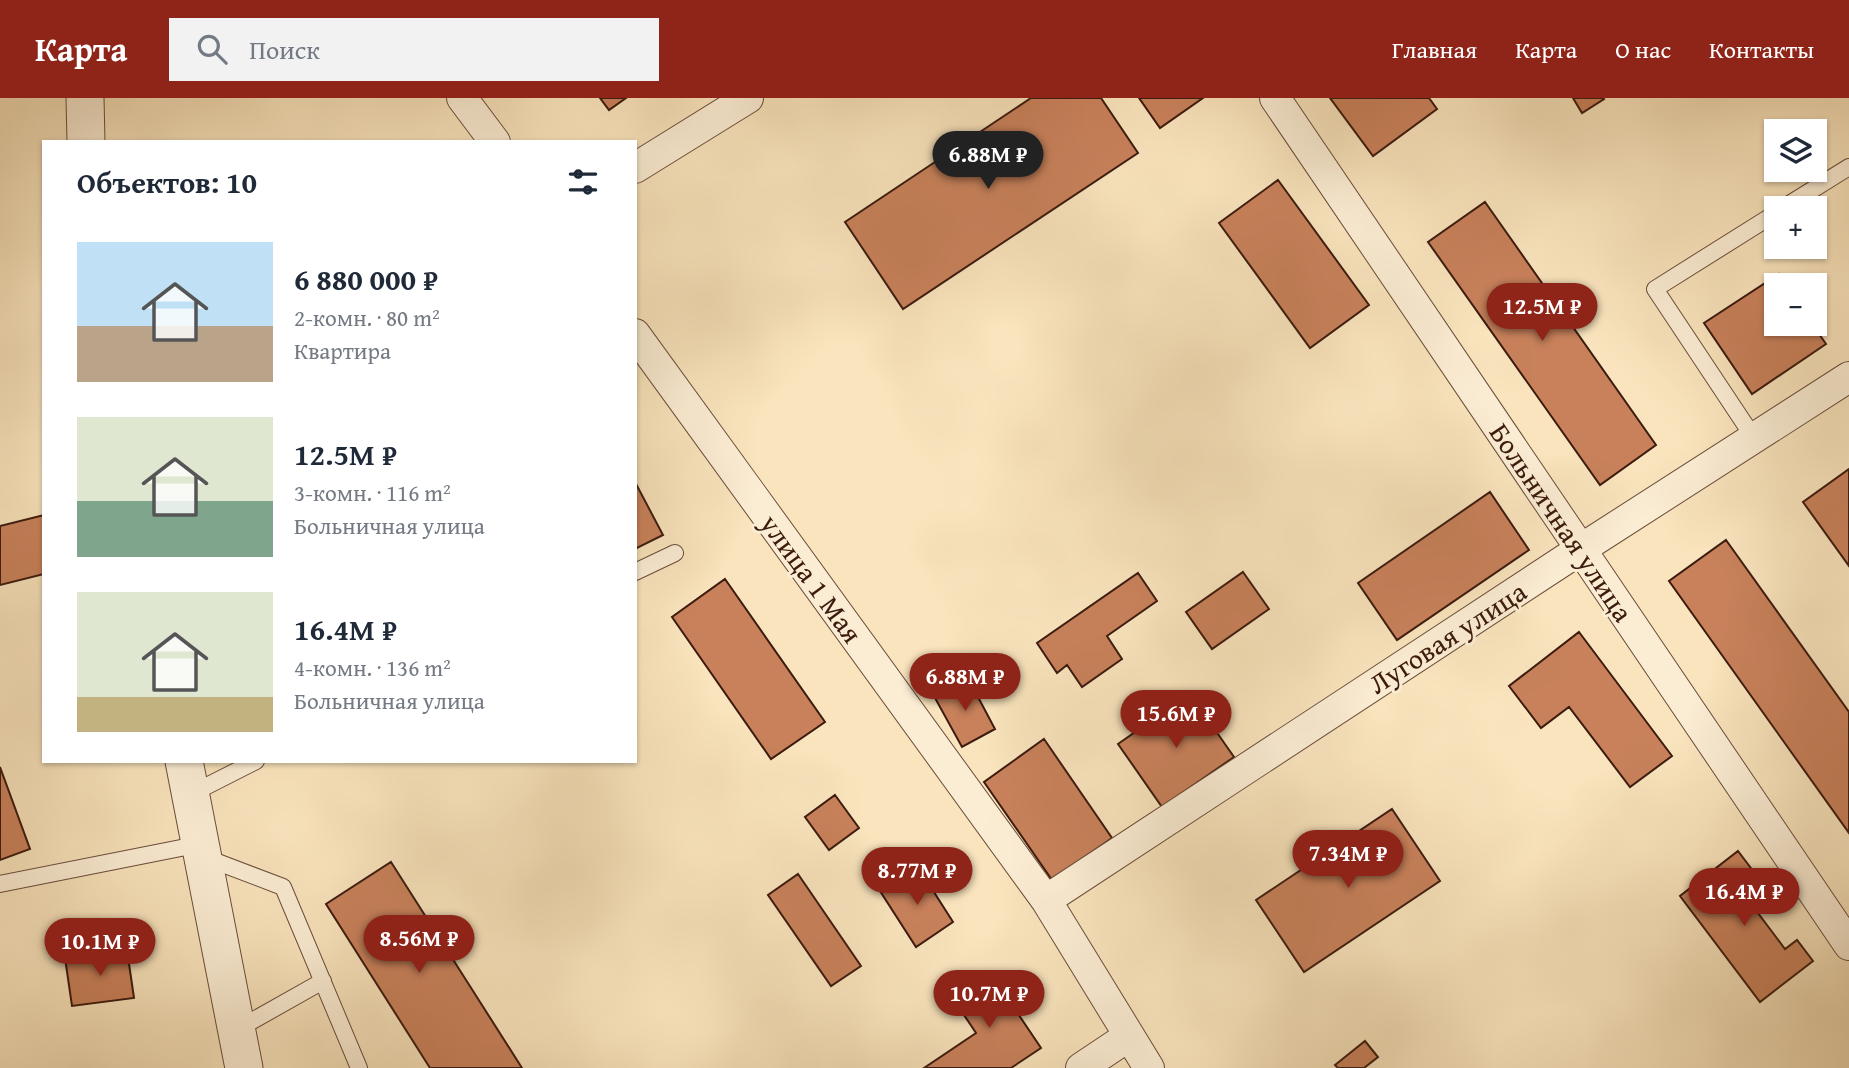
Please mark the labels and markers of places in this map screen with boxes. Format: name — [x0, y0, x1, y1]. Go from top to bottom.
pin: 6.88M ₽ — [923, 132, 1053, 191]
pin: 12.5M ₽ — [1477, 284, 1607, 343]
pin: 6.88M ₽ — [900, 654, 1030, 713]
pin: 15.6M ₽ — [1111, 690, 1241, 750]
pin: 7.34M ₽ — [1283, 830, 1413, 890]
pin: 8.77M ₽ — [852, 848, 982, 907]
pin: 16.4M ₽ — [1679, 868, 1809, 928]
pin: 8.56M ₽ — [354, 916, 484, 975]
pin: 10.1M ₽ — [35, 918, 165, 978]
pin: 10.7M ₽ — [924, 970, 1054, 1030]

